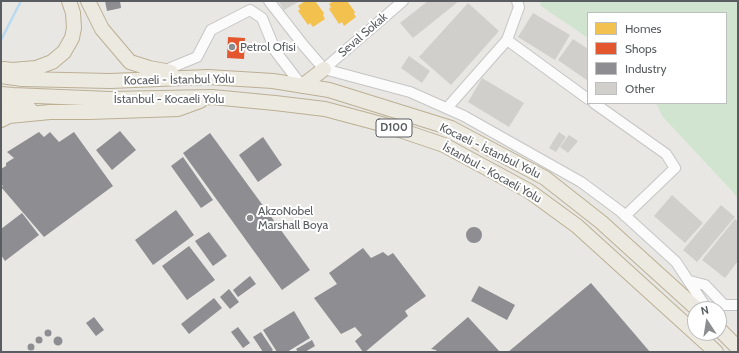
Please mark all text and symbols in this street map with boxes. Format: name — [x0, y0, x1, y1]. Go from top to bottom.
street label: Seval Sokak — [336, 10, 390, 60]
legend — [587, 12, 727, 104]
text: Homes — [625, 21, 662, 36]
place label: Petrol Ofisi — [240, 40, 296, 54]
text: Shops — [625, 41, 657, 56]
marker: Petrol Ofisi — [227, 42, 237, 52]
text: Industry — [625, 61, 666, 76]
street label: Kocaeli - İstanbul Yolu — [124, 72, 234, 88]
text: Other — [625, 81, 655, 96]
street label: İstanbul - Kocaeli Yolu — [114, 92, 224, 106]
road number: D100 — [376, 119, 412, 137]
street label: Kocaeli - İstanbul Yolu — [437, 120, 543, 182]
street label: İstanbul - Kocaeli Yolu — [440, 140, 544, 206]
place label: AkzoNobel Marshall Boya — [258, 204, 328, 232]
marker: AkzoNobel Marshall Boya — [245, 213, 255, 223]
north arrow — [687, 301, 727, 341]
text: N — [699, 303, 710, 318]

